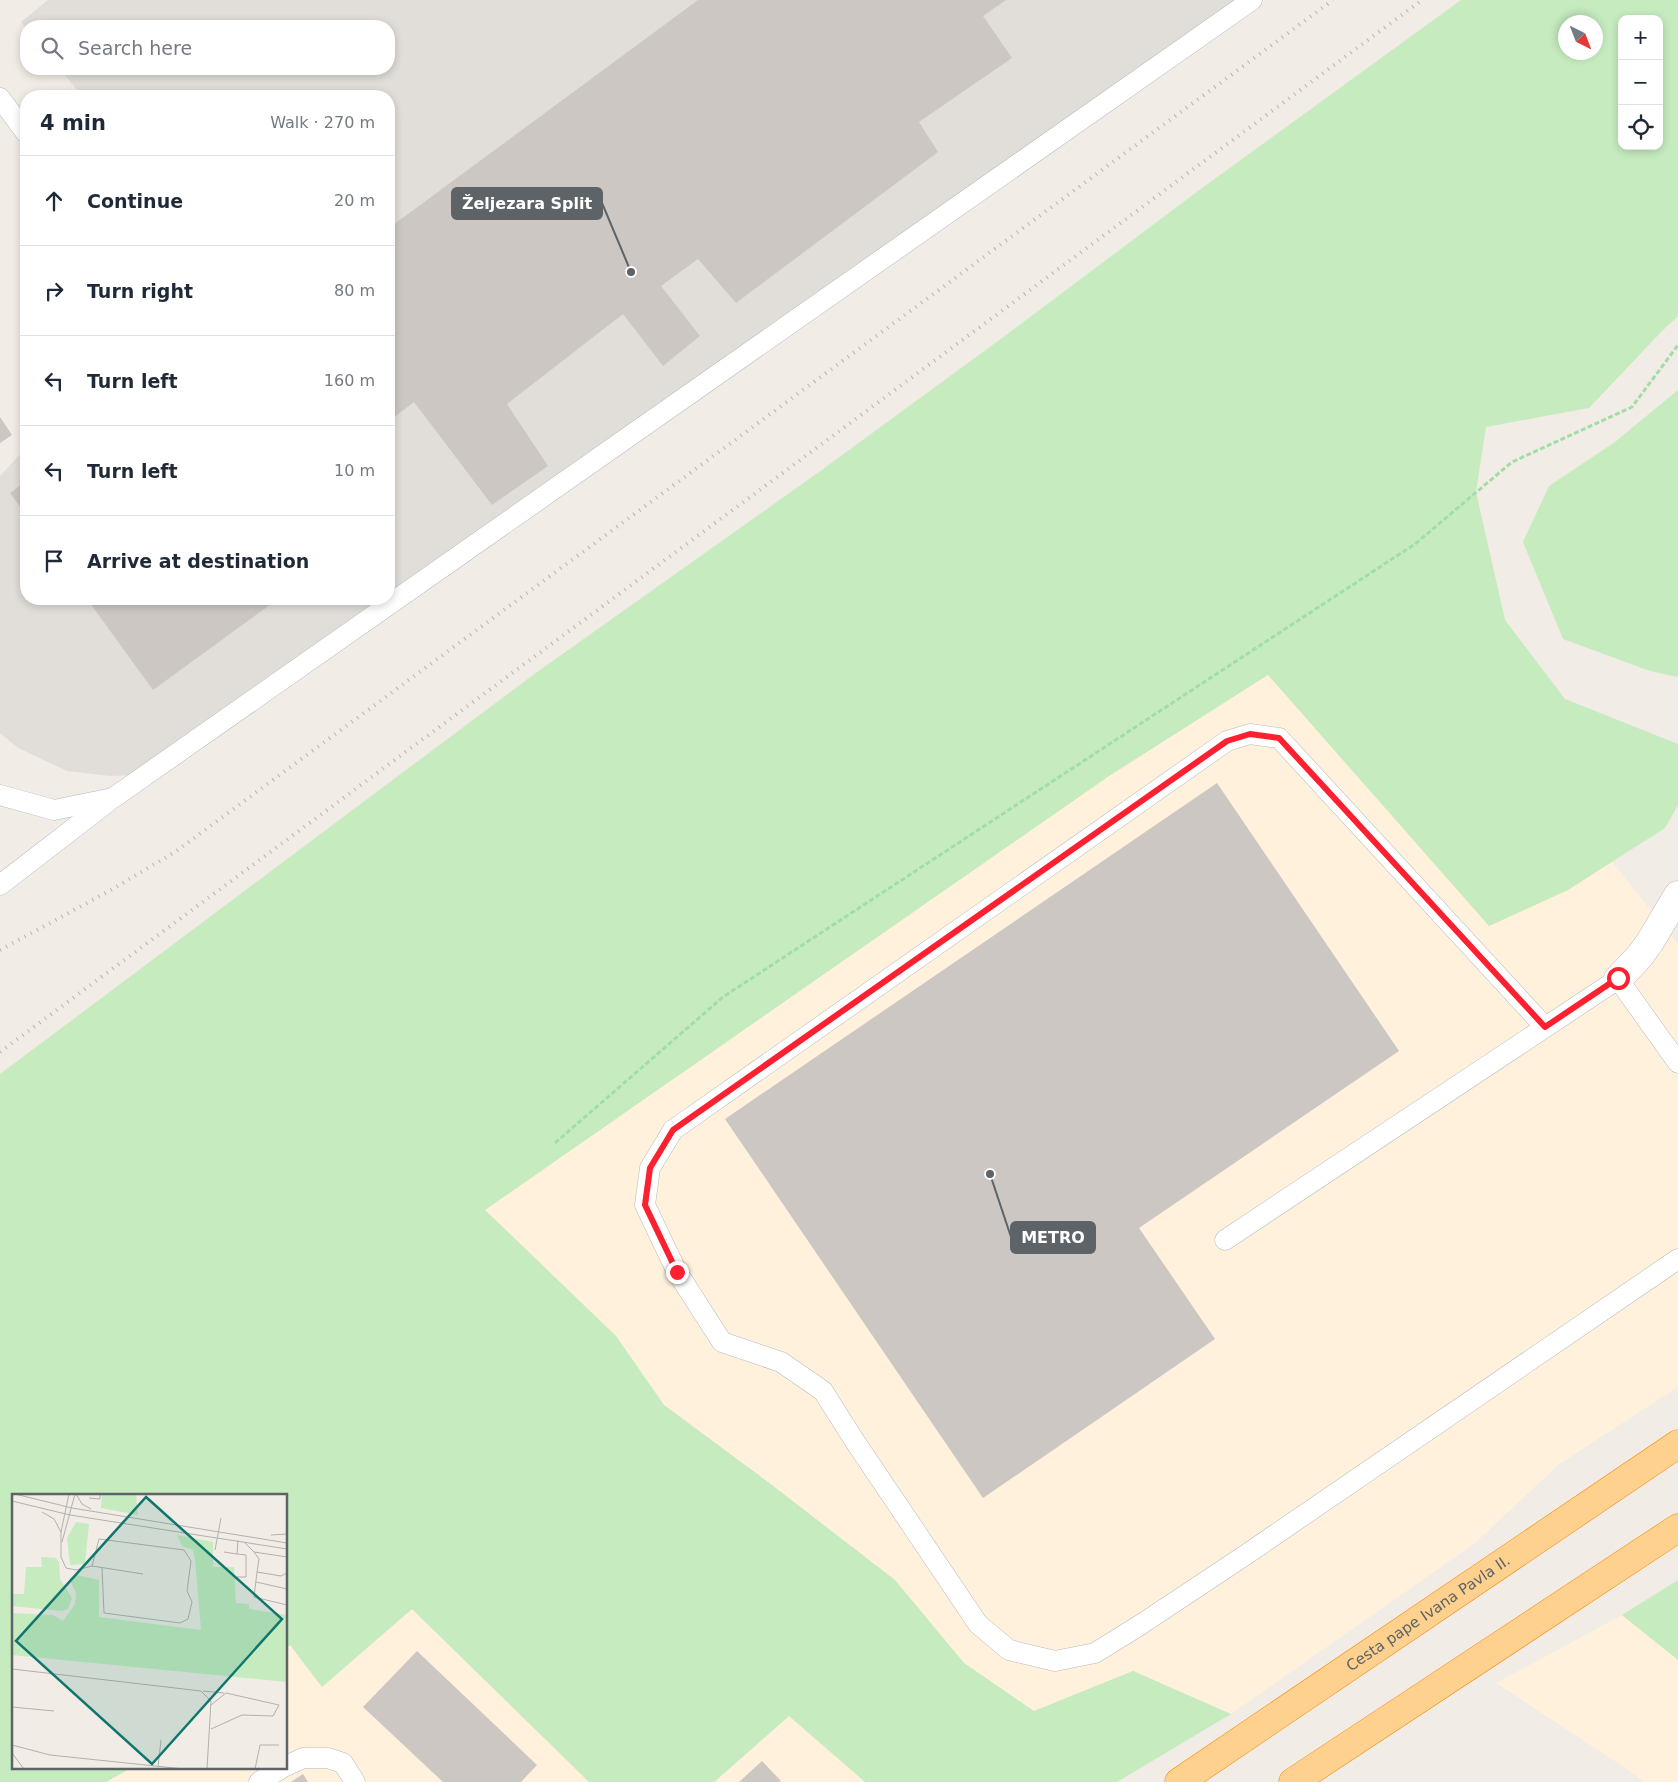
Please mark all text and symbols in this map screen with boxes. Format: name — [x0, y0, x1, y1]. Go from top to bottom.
north arrow — [1558, 15, 1603, 60]
map controls — [1618, 15, 1663, 150]
button: + — [1618, 15, 1663, 60]
search box — [20, 20, 395, 75]
icon: search — [38, 34, 66, 62]
text: Search here — [78, 37, 192, 59]
button: − — [1618, 60, 1663, 105]
button: locate — [1618, 105, 1663, 150]
text: 4 min — [40, 111, 106, 135]
text: Walk · 270 m — [270, 113, 375, 132]
icon: ahead — [40, 187, 68, 215]
callout: Željezara Split — [452, 188, 602, 219]
text: Continue — [87, 190, 183, 212]
text: 20 m — [334, 191, 375, 210]
text: Željezara Split — [462, 194, 592, 213]
icon: right — [40, 277, 68, 305]
text: Turn right — [87, 280, 193, 302]
text: 80 m — [334, 281, 375, 300]
icon: left — [40, 367, 68, 395]
text: Turn left — [87, 370, 178, 392]
text: 160 m — [324, 371, 375, 390]
icon: left — [40, 457, 68, 485]
text: Turn left — [87, 460, 178, 482]
text: 10 m — [334, 461, 375, 480]
icon: arrive — [40, 547, 68, 575]
text: Arrive at destination — [87, 550, 309, 572]
route start — [1607, 967, 1630, 990]
callout: METRO — [1011, 1222, 1095, 1253]
text: METRO — [1021, 1228, 1085, 1247]
route end — [666, 1261, 689, 1284]
inset map — [12, 1494, 288, 1770]
street label: Cesta pape Ivana Pavla II. — [1343, 1551, 1514, 1675]

